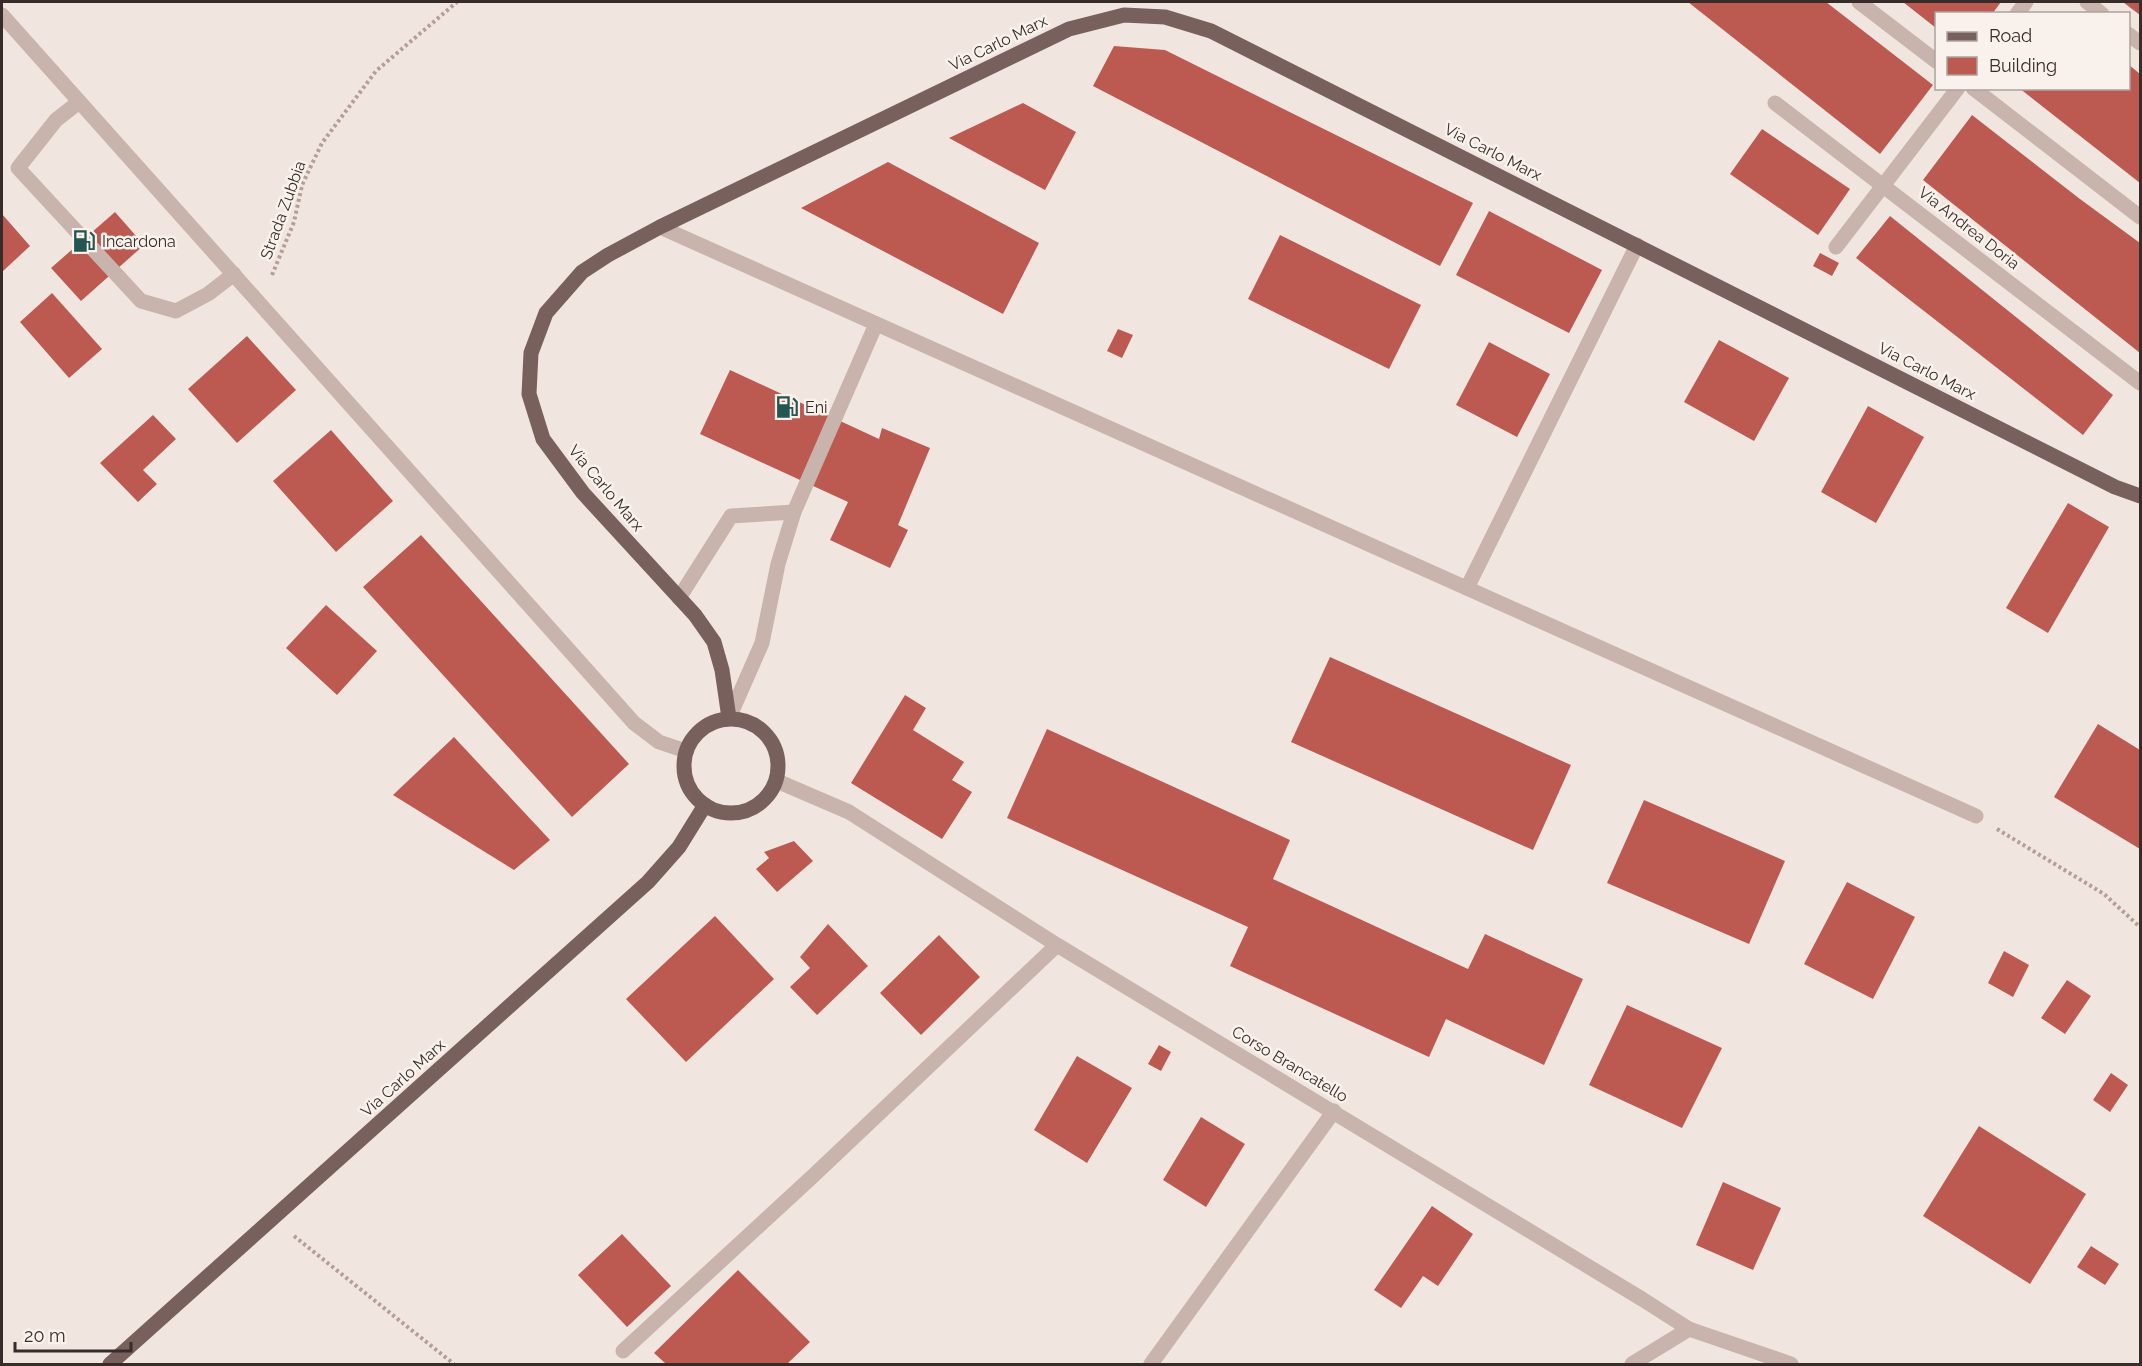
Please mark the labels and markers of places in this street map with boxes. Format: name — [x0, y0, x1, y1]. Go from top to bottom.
fuel station icon: Incardona — [71, 228, 97, 254]
place label: Incardona — [102, 232, 176, 251]
fuel station icon: Eni — [774, 394, 800, 420]
place label: Eni — [805, 398, 827, 417]

